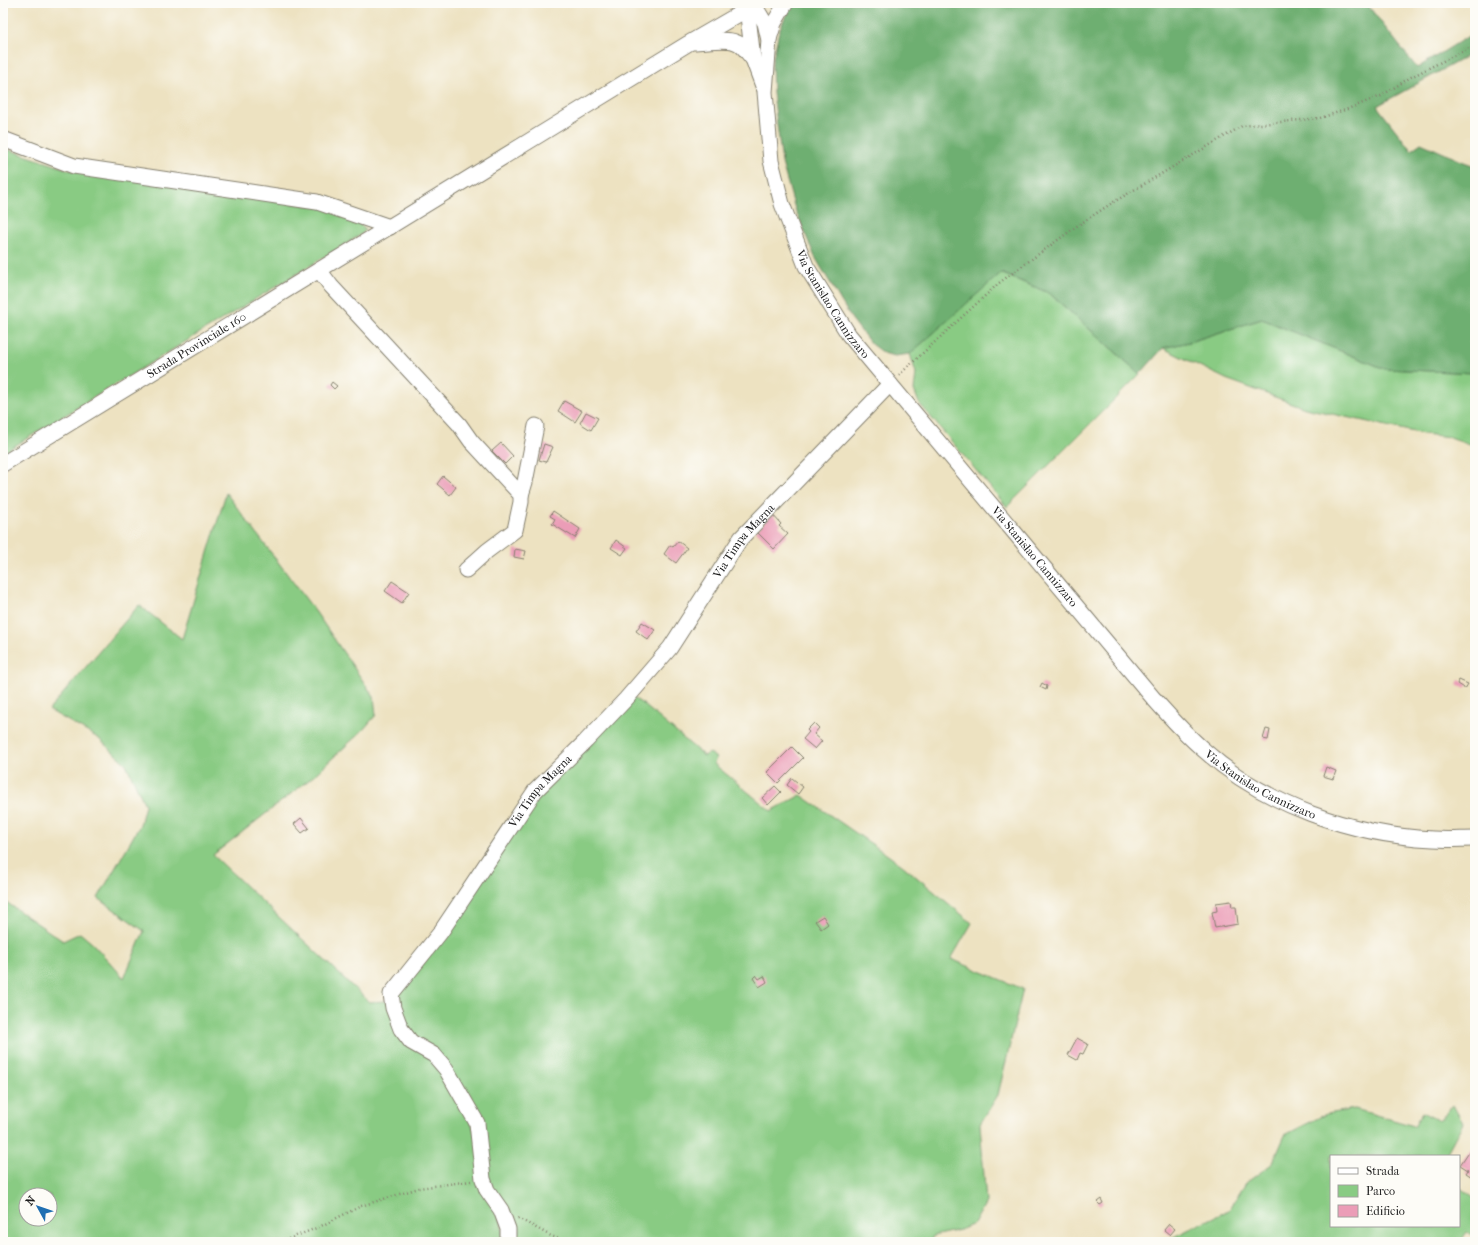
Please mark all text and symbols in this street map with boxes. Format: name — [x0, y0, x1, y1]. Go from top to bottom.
street label: Via Stanislao Cannizzaro — [793, 247, 873, 361]
street label: Strada Provinciale 160 — [144, 309, 249, 381]
street label: Via Timpa Magna — [710, 501, 778, 581]
street label: Via Stanislao Cannizzaro — [988, 503, 1081, 610]
street label: Via Stanislao Cannizzaro — [1201, 746, 1318, 822]
street label: Via Timpa Magna — [505, 752, 575, 831]
legend — [1330, 1155, 1460, 1227]
text: Strada — [1366, 1164, 1400, 1178]
text: Parco — [1366, 1184, 1395, 1198]
north arrow — [18, 1187, 58, 1227]
text: N — [23, 1193, 39, 1208]
text: Edificio — [1366, 1204, 1405, 1218]

